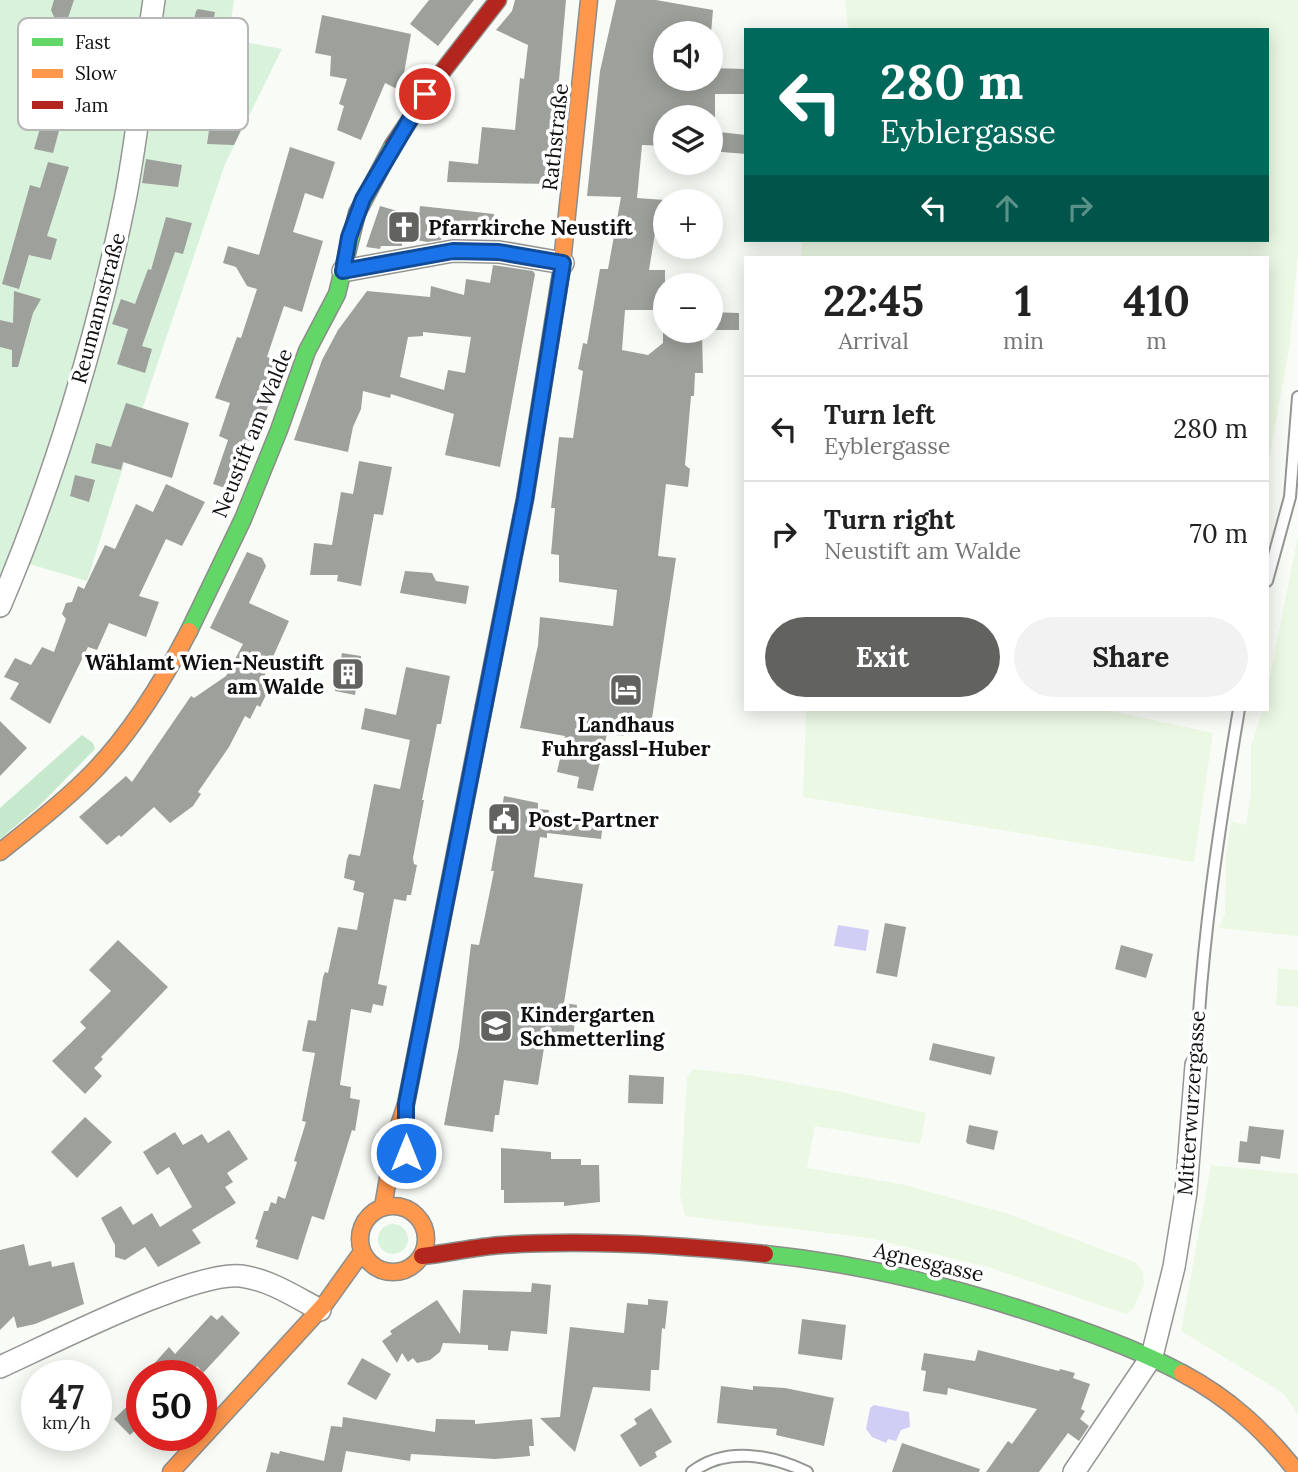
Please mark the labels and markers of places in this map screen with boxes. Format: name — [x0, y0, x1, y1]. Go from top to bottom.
pin — [395, 64, 455, 124]
church icon: Pfarrkirche Neustift — [385, 208, 423, 246]
place label: Pfarrkirche Neustift — [428, 214, 633, 241]
place label: Wählamt Wien-Neustift am Walde — [85, 649, 324, 700]
building icon: Wählamt Wien-Neustift am Walde — [329, 655, 367, 693]
hotel icon: Landhaus Fuhrgassl-Huber — [607, 671, 645, 709]
place label: Landhaus Fuhrgassl-Huber — [541, 711, 711, 762]
public building icon: Post-Partner — [485, 800, 523, 838]
place label: Post-Partner — [528, 806, 659, 833]
place label: Kindergarten Schmetterling — [520, 1001, 665, 1052]
school or university icon: Kindergarten Schmetterling — [477, 1007, 515, 1045]

